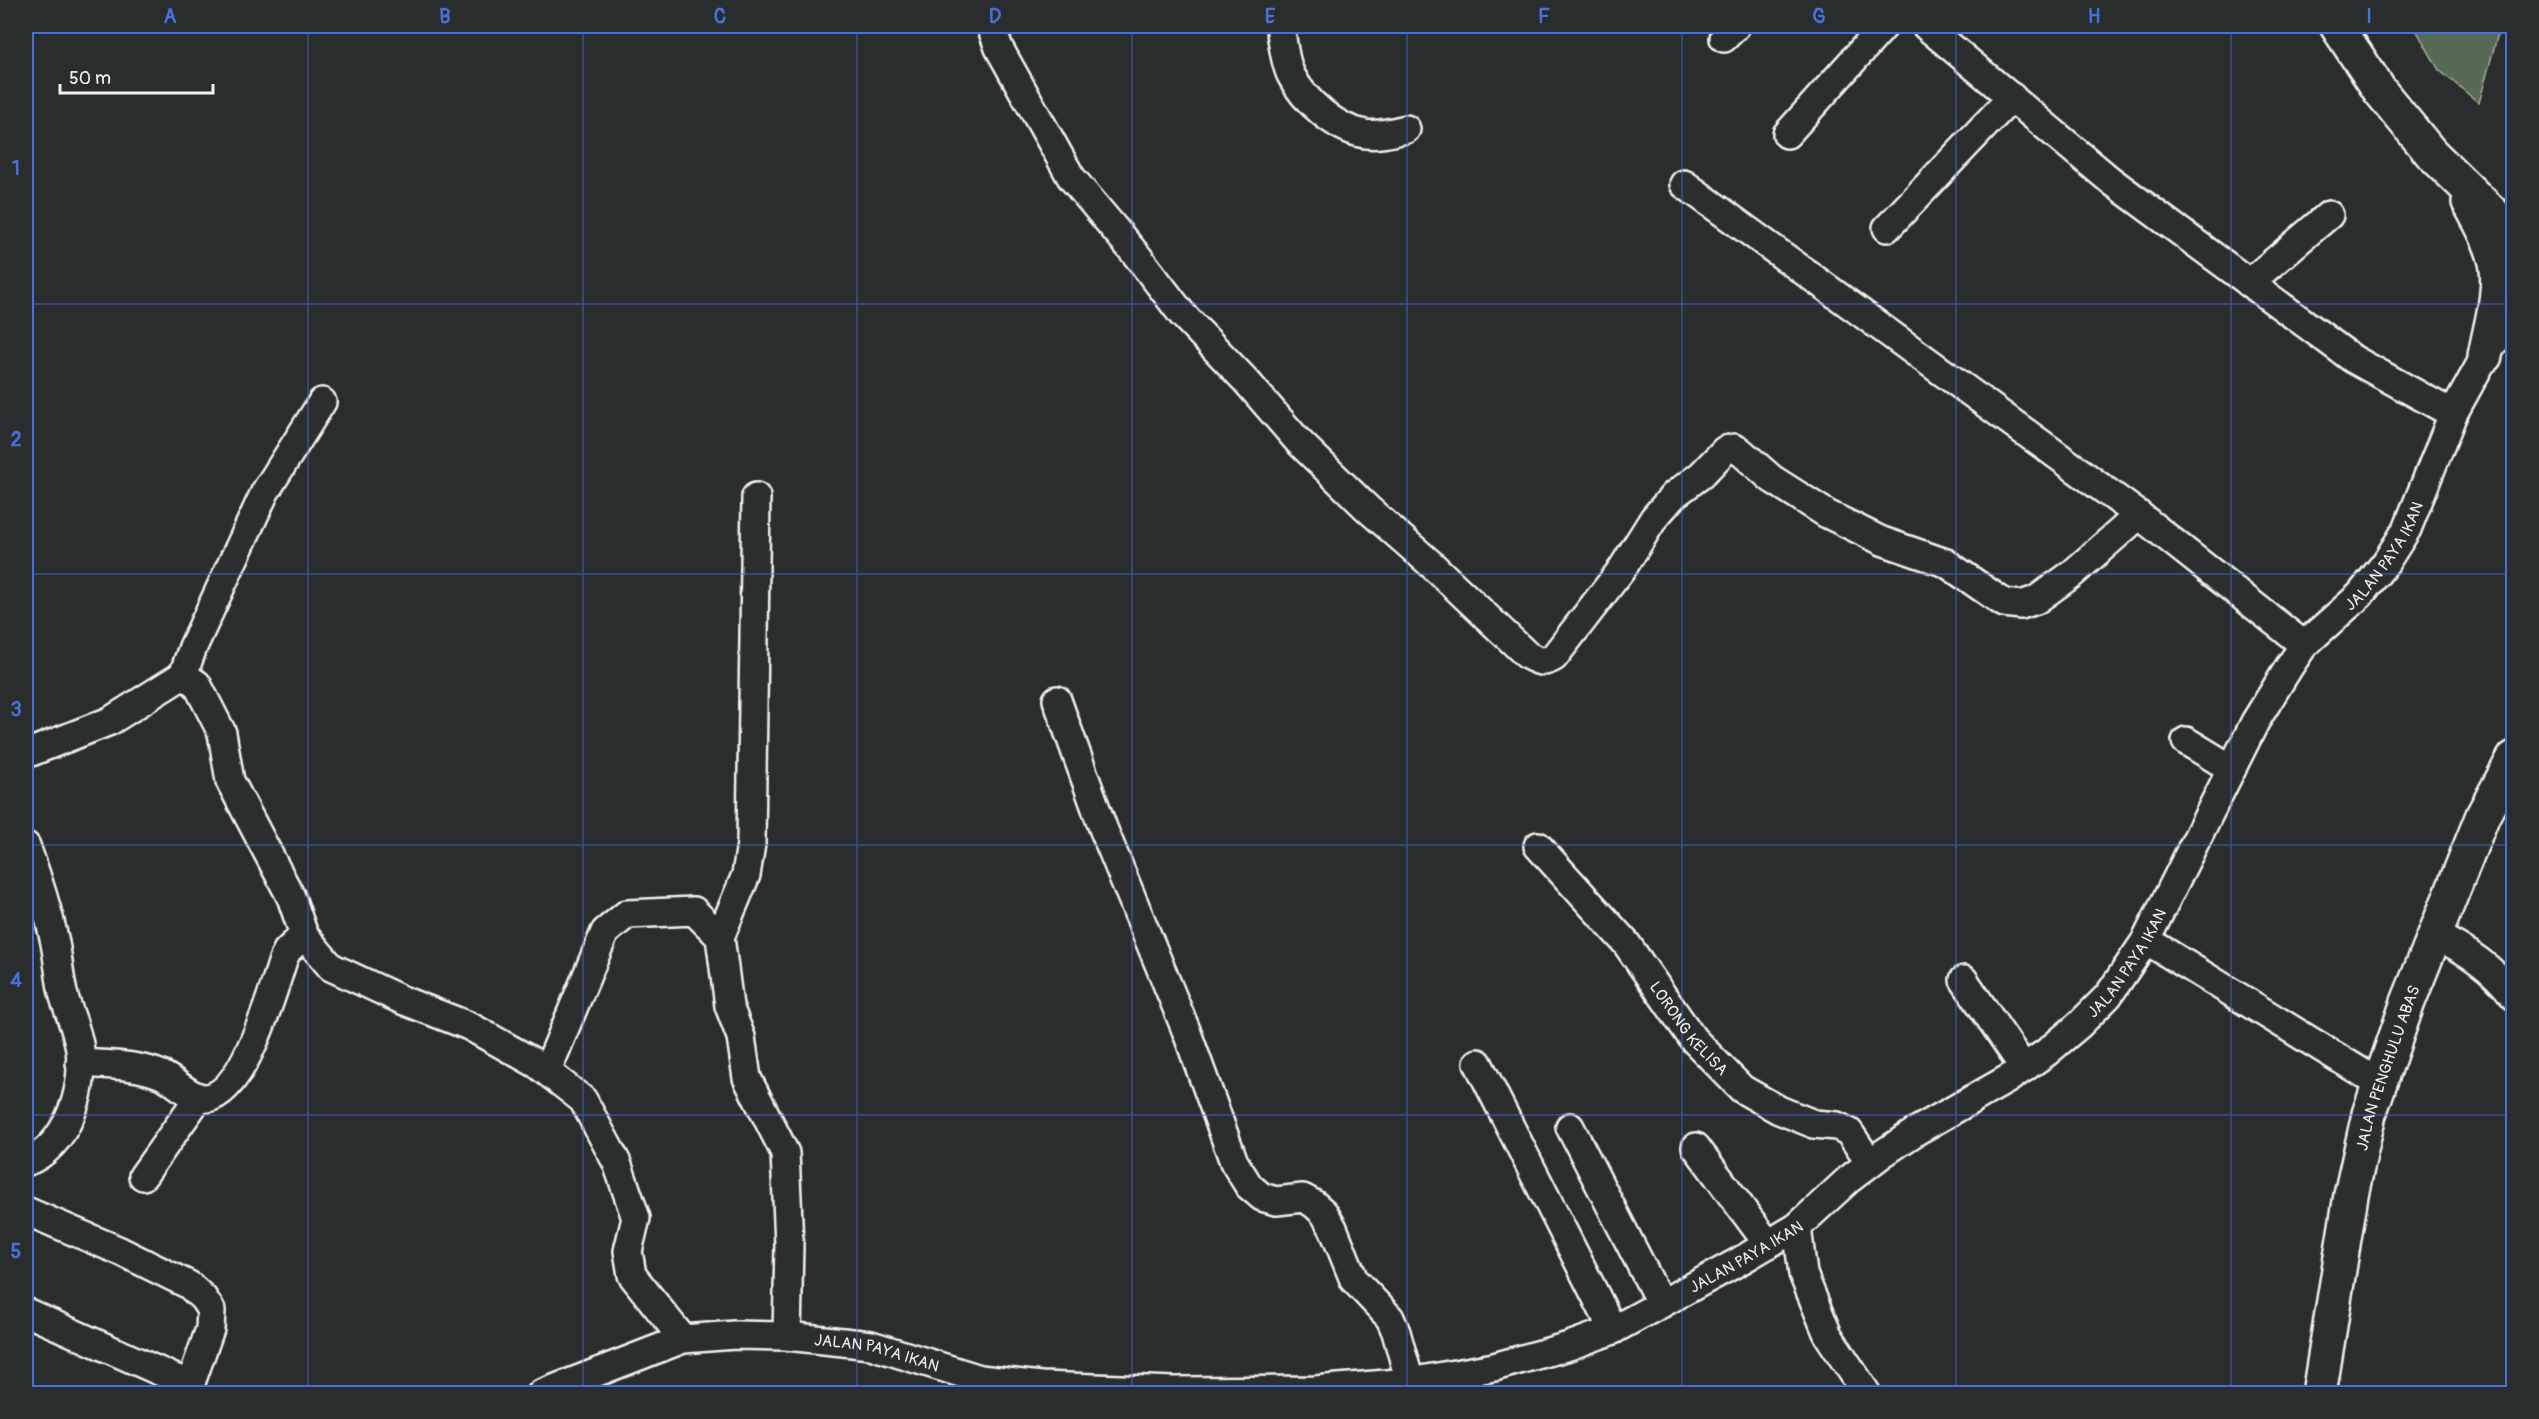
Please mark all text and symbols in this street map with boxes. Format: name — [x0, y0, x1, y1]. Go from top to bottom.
text: A — [164, 4, 177, 29]
text: B — [439, 4, 451, 29]
text: C — [714, 4, 726, 29]
text: D — [989, 4, 1002, 29]
text: E — [1265, 4, 1276, 29]
text: F — [1538, 4, 1550, 29]
text: G — [1812, 4, 1826, 29]
text: H — [2088, 4, 2101, 29]
text: I — [2366, 4, 2372, 29]
scale bar — [60, 57, 213, 95]
text: 50 m — [69, 67, 111, 90]
text: 1 — [12, 156, 20, 181]
text: 2 — [10, 427, 22, 452]
street label: JALAN PAYA IKAN — [2341, 499, 2428, 615]
text: 3 — [10, 697, 22, 722]
street label: JALAN PAYA IKAN — [2083, 905, 2171, 1022]
text: 4 — [10, 968, 22, 993]
street label: LORONG KELISA — [1645, 978, 1732, 1080]
street label: JALAN PENGHULU ABAS — [2352, 983, 2425, 1153]
street label: JALAN PAYA IKAN — [1686, 1217, 1807, 1298]
text: 5 — [11, 1239, 22, 1264]
street label: JALAN PAYA IKAN — [813, 1330, 941, 1377]

